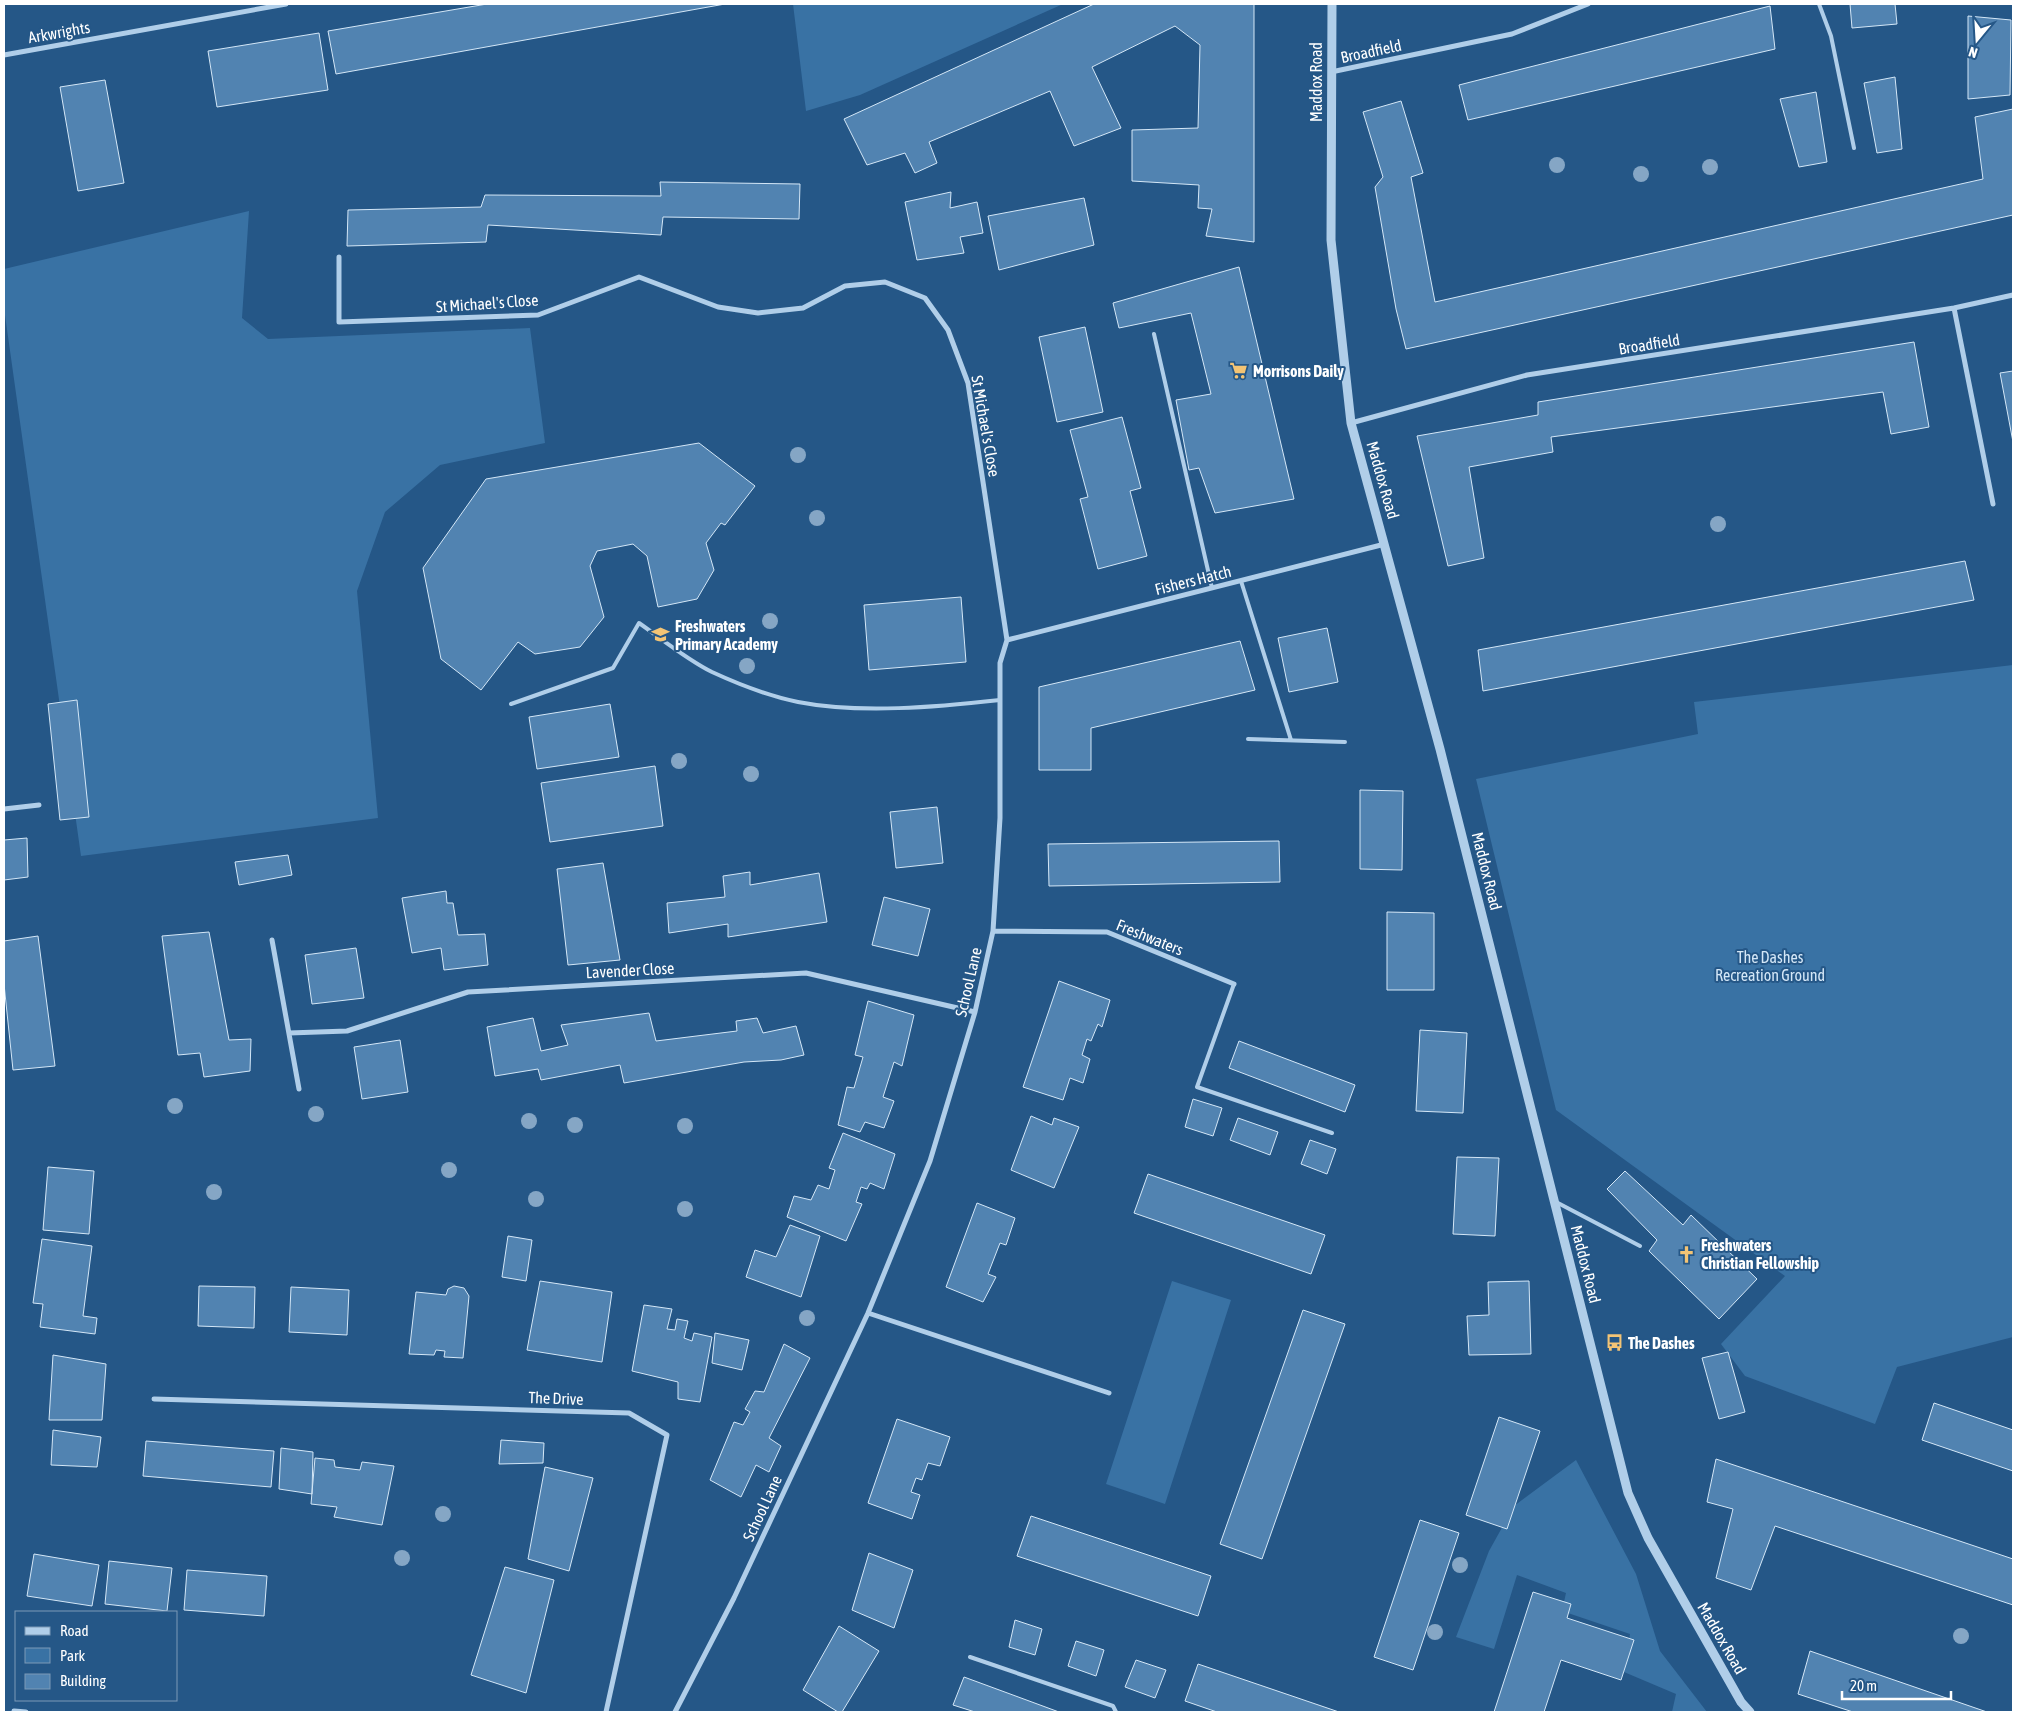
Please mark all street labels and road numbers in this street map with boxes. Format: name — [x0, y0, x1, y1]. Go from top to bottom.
street label: Arkwrights — [27, 18, 92, 47]
street label: Broadfield — [1339, 36, 1403, 66]
street label: Maddox Road — [1307, 42, 1325, 122]
street label: St Michael's Close — [435, 290, 539, 316]
street label: Broadfield — [1617, 330, 1681, 358]
street label: St Michael's Close — [968, 374, 1004, 478]
street label: Maddox Road — [1363, 439, 1403, 521]
street label: Fishers Hatch — [1153, 562, 1233, 598]
street label: Maddox Road — [1469, 830, 1505, 912]
street label: Freshwaters — [1114, 915, 1186, 959]
street label: School Lane — [951, 946, 985, 1018]
street label: Lavender Close — [585, 959, 675, 981]
street label: Maddox Road — [1568, 1223, 1604, 1305]
street label: The Drive — [528, 1388, 584, 1408]
street label: School Lane — [739, 1472, 785, 1544]
street label: Maddox Road — [1694, 1599, 1750, 1677]

